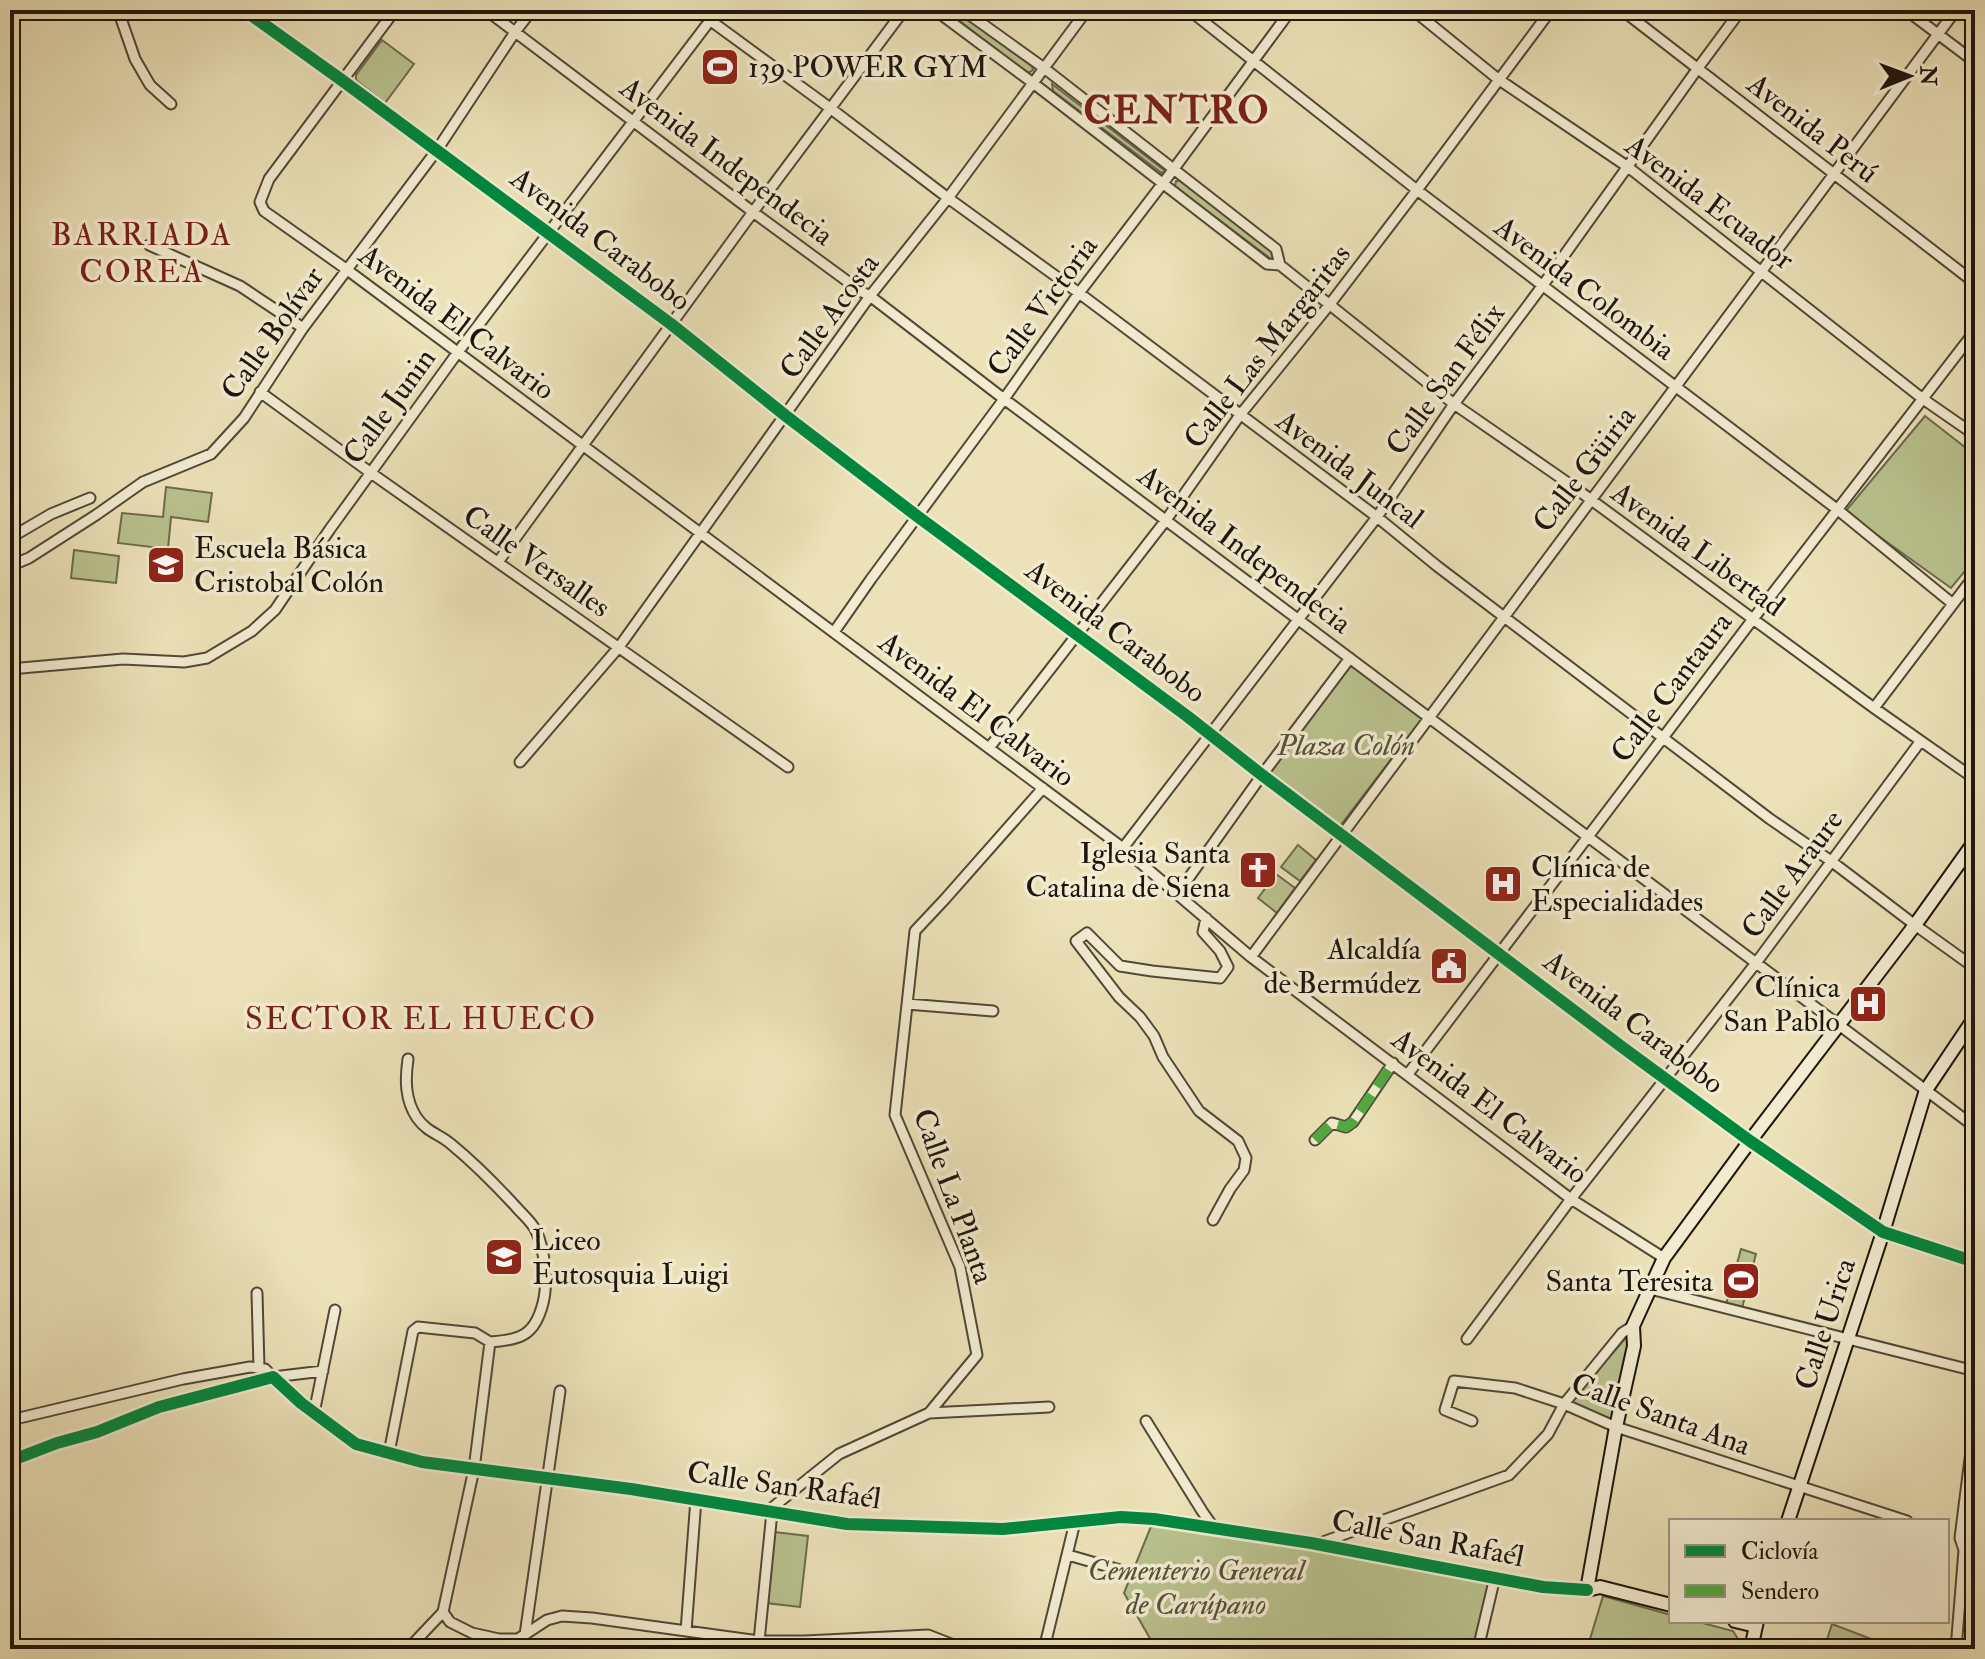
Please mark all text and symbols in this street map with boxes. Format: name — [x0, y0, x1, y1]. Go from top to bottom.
north arrow — [1869, 36, 1949, 116]
sports icon: 139 POWER GYM — [699, 46, 741, 88]
place label: 139 POWER GYM — [748, 49, 988, 86]
street label: Avenida Perú — [1739, 65, 1886, 191]
text: N — [1914, 65, 1942, 86]
street label: Avenida Independecia — [612, 68, 841, 254]
district label: CENTRO — [1083, 87, 1271, 135]
street label: Avenida Ecuador — [1617, 126, 1802, 278]
street label: Avenida Carabobo — [502, 159, 698, 319]
street label: Avenida Colombia — [1486, 208, 1683, 369]
district label: BARRIADA COREA — [51, 215, 233, 292]
street label: Calle Victoria — [979, 228, 1106, 384]
street label: Avenida El Calvario — [350, 236, 562, 408]
street label: Calle Las Margaritas — [1176, 237, 1359, 456]
street label: Calle Acosta — [771, 246, 888, 386]
street label: Calle Bolívar — [213, 260, 332, 407]
street label: Calle San Félix — [1378, 296, 1513, 462]
street label: Calle Junin — [335, 341, 444, 471]
street label: Calle Güiria — [1525, 398, 1644, 540]
street label: Avenida Juncal — [1268, 401, 1431, 537]
street label: Avenida Independecia — [1130, 456, 1359, 642]
street label: Avenida Libertad — [1603, 474, 1792, 625]
street label: Calle Versalles — [456, 497, 618, 626]
place label: Escuela Básica Cristobal Colón — [194, 530, 384, 601]
school or university icon: Escuela Básica Cristobal Colón — [145, 544, 187, 586]
street label: Avenida Carabobo — [1017, 551, 1213, 711]
street label: Calle Cantaura — [1603, 604, 1740, 770]
street label: Avenida El Calvario — [870, 623, 1082, 795]
park label: Plaza Colón — [1276, 727, 1415, 764]
street label: Calle Araure — [1733, 803, 1851, 946]
place label: Iglesia Santa Catalina de Siena — [1026, 835, 1231, 906]
church icon: Iglesia Santa Catalina de Siena — [1237, 849, 1279, 891]
place label: Clínica de Especialidades — [1531, 849, 1703, 920]
hospital icon: Clínica de Especialidades — [1482, 863, 1524, 905]
place label: Alcaldía de Bermúdez — [1264, 931, 1422, 1002]
street label: Avenida Carabobo — [1535, 942, 1731, 1102]
public building icon: Alcaldía de Bermúdez — [1428, 945, 1470, 987]
place label: Clínica San Pablo — [1724, 969, 1841, 1040]
hospital icon: Clínica San Pablo — [1847, 983, 1889, 1025]
district label: SECTOR EL HUECO — [245, 999, 597, 1039]
street label: Avenida El Calvario — [1383, 1020, 1595, 1192]
street label: Calle La Planta — [905, 1104, 1003, 1289]
place label: Liceo Eutosquia Luigi — [532, 1222, 729, 1293]
school or university icon: Liceo Eutosquia Luigi — [483, 1236, 525, 1278]
street label: Calle Urica — [1787, 1253, 1864, 1395]
sports icon: Santa Teresita — [1720, 1260, 1762, 1302]
place label: Santa Teresita — [1546, 1263, 1714, 1300]
street label: Calle Santa Ana — [1566, 1365, 1756, 1464]
street label: Calle San Rafaél — [685, 1454, 883, 1517]
street label: Calle San Rafaél — [1329, 1502, 1528, 1575]
legend — [1669, 1519, 1949, 1623]
text: Ciclovía — [1741, 1536, 1819, 1567]
park label: Cementerio General de Carúpano — [1088, 1552, 1307, 1623]
text: Sendero — [1741, 1576, 1819, 1607]

